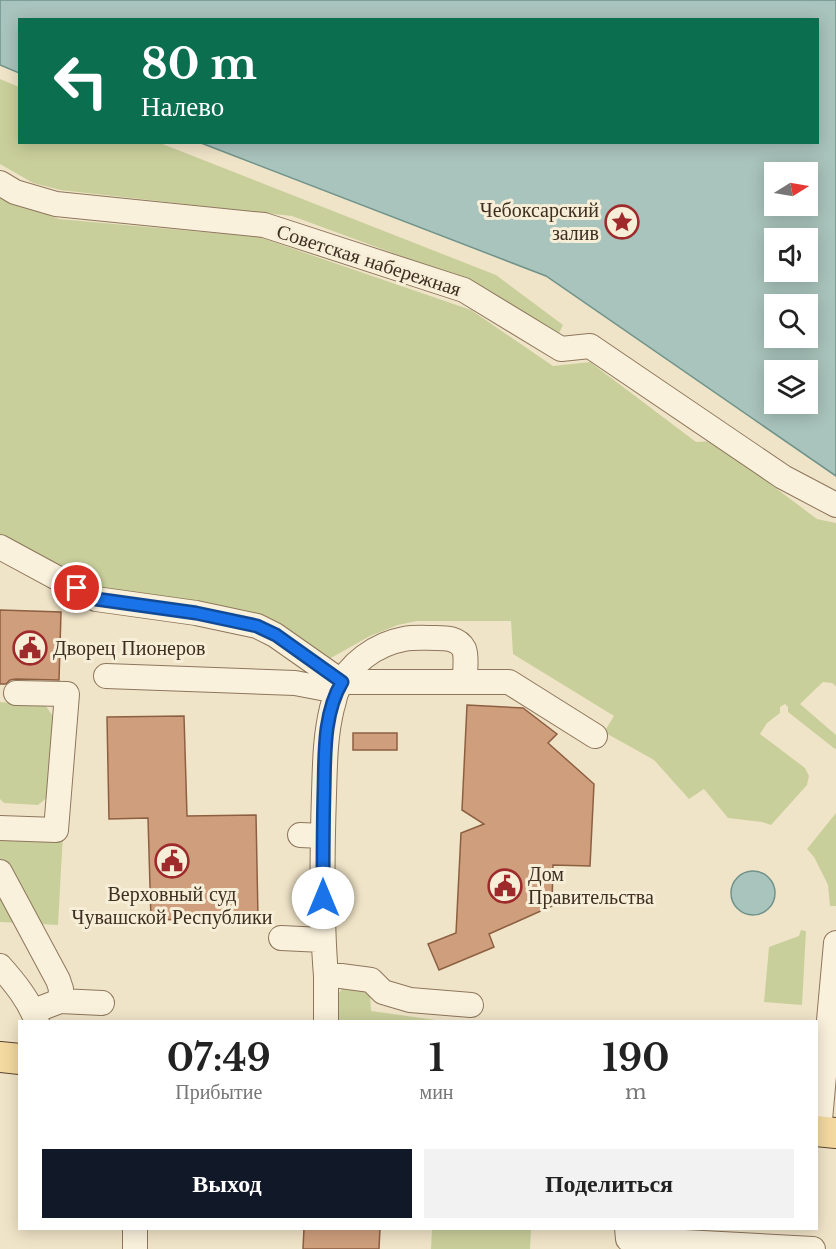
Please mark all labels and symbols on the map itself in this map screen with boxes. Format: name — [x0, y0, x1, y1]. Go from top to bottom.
north arrow — [764, 162, 818, 216]
place label: Чебоксарский залив — [480, 198, 599, 245]
place icon: Чебоксарский залив — [604, 204, 640, 240]
street label: Советская набережная — [274, 219, 464, 301]
pin — [51, 562, 102, 613]
public building icon: Дворец Пионеров — [12, 630, 48, 666]
place label: Дворец Пионеров — [53, 636, 205, 660]
public building icon: Верховный суд Чувашской Республики — [154, 843, 190, 879]
place label: Дом Правительства — [528, 862, 654, 909]
position arrow — [291, 866, 355, 930]
public building icon: Дом Правительства — [487, 868, 523, 904]
place label: Верховный суд Чувашской Республики — [72, 882, 273, 929]

